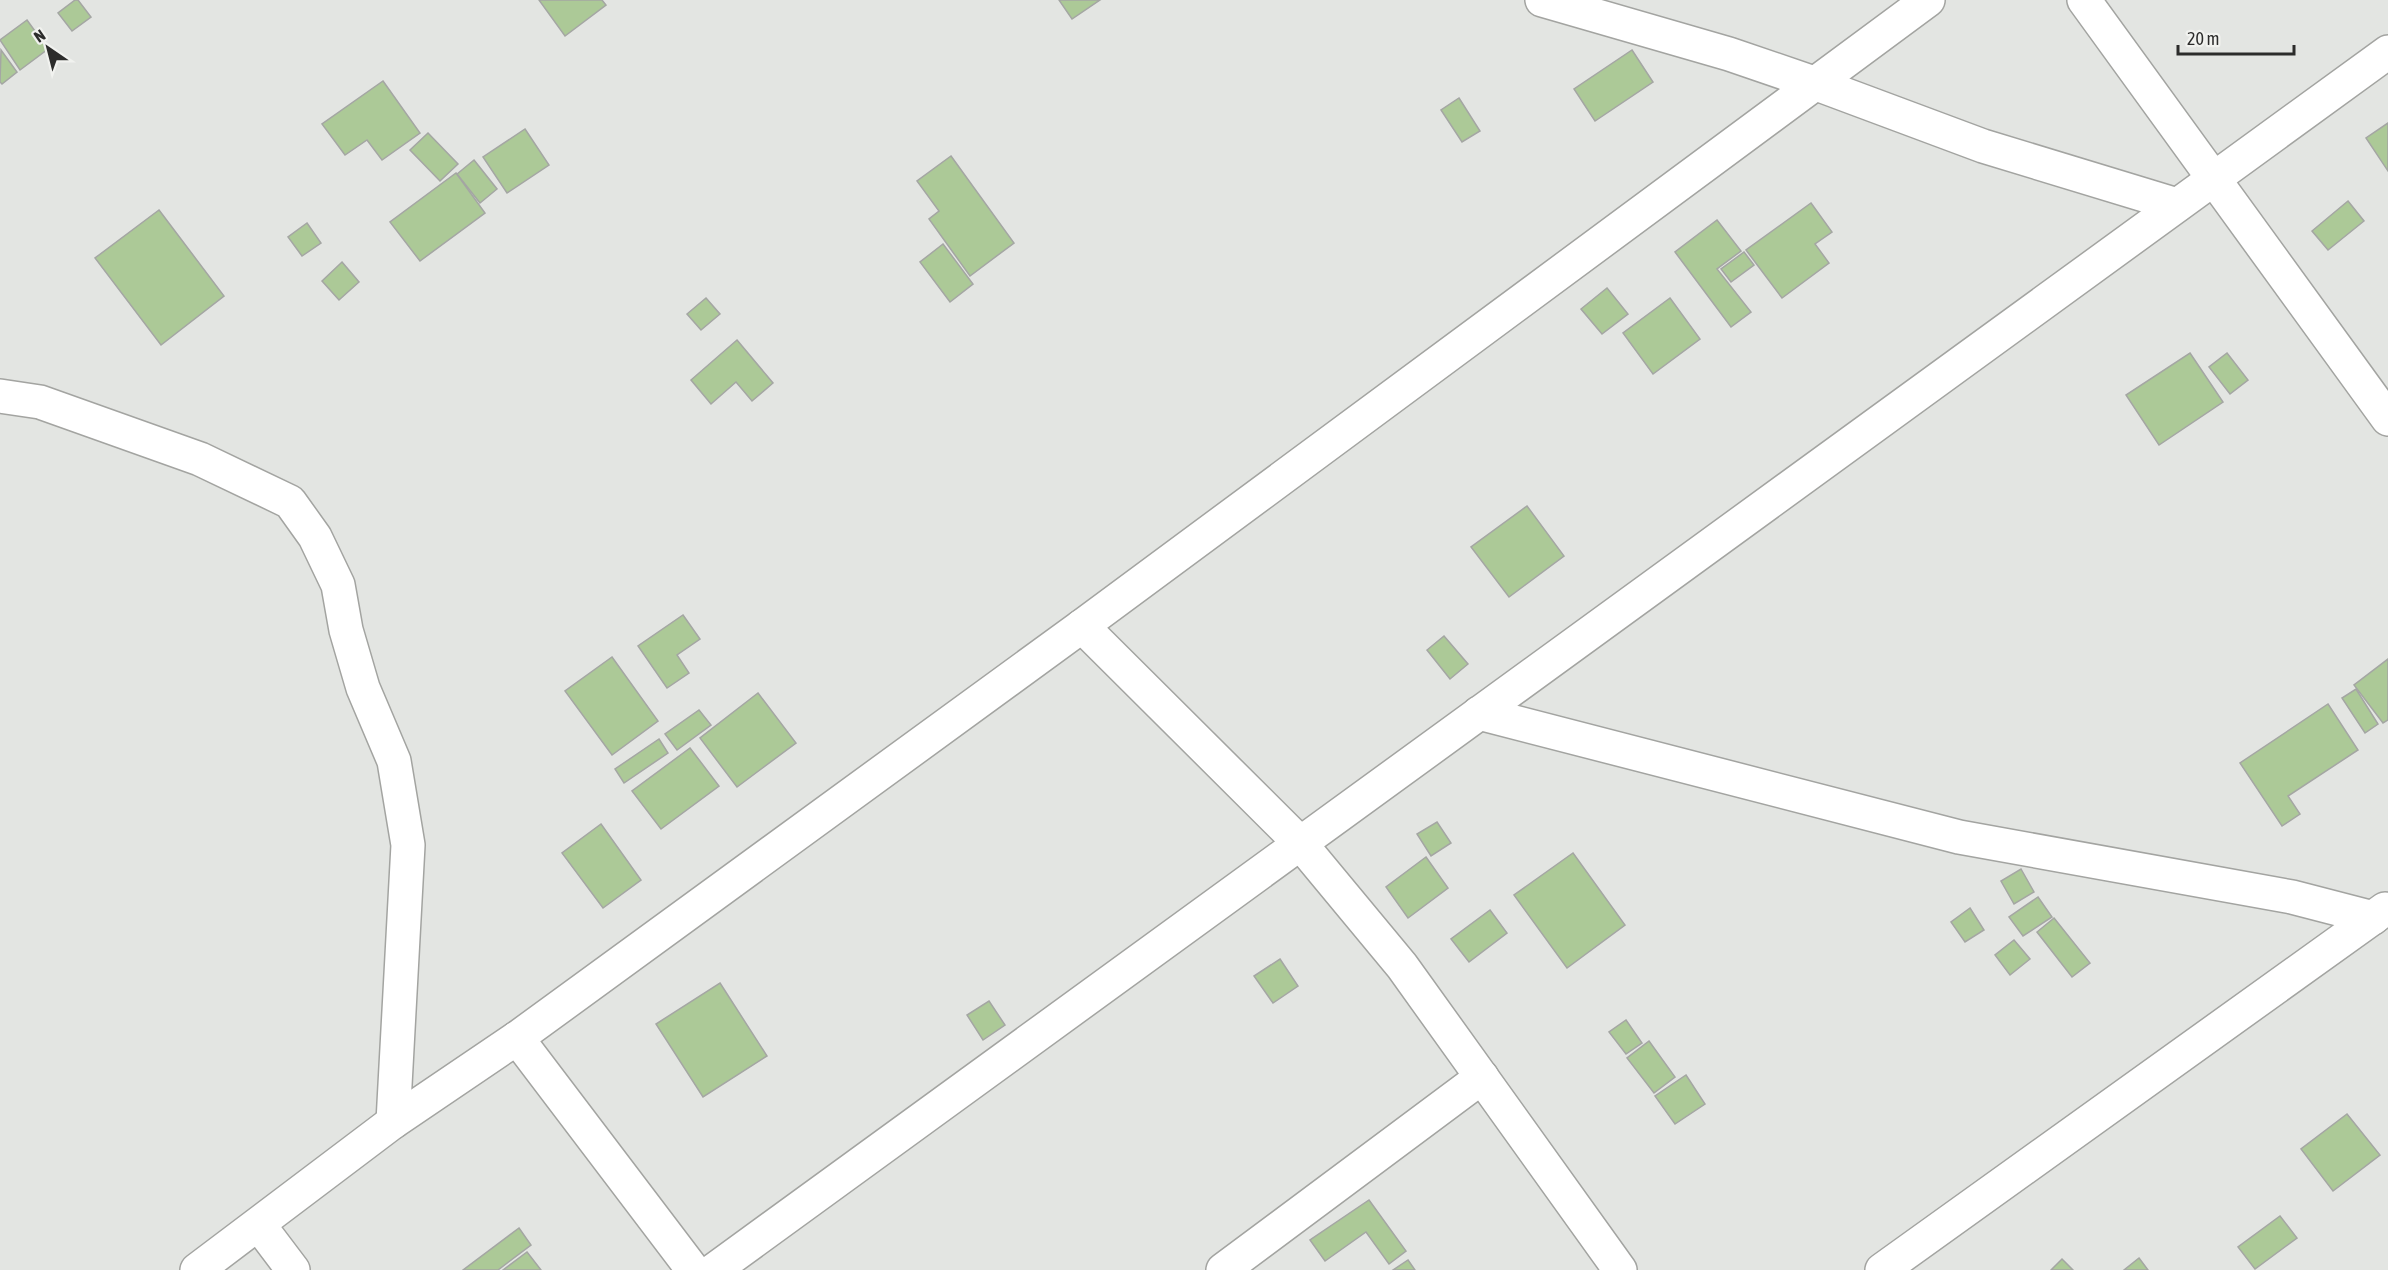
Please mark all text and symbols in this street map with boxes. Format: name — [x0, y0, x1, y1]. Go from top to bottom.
north arrow — [18, 18, 78, 78]
scale bar — [2178, 18, 2294, 56]
text: N — [30, 26, 48, 46]
text: 20 m — [2187, 28, 2219, 49]

